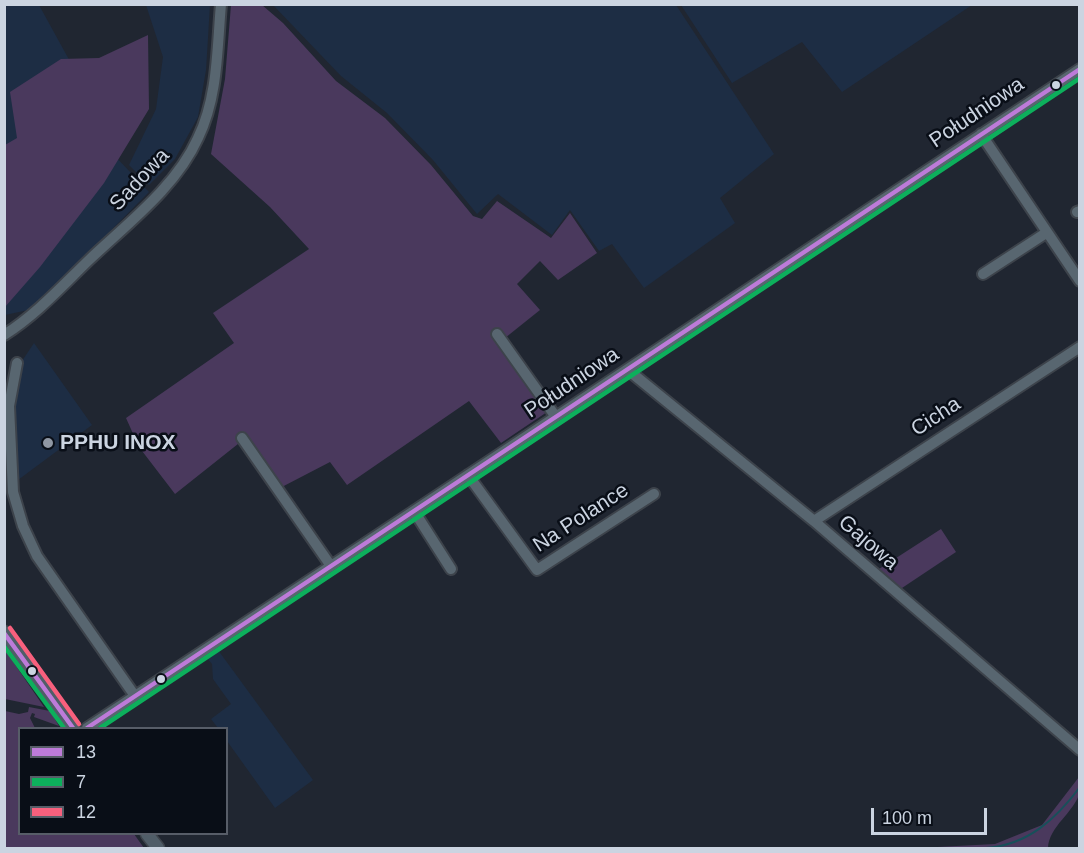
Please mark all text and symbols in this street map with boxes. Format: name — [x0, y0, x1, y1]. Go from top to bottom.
street label: Południowa — [925, 72, 1029, 154]
unlabelled marker — [1050, 79, 1062, 91]
street label: Sadowa — [105, 144, 175, 216]
street label: Południowa — [520, 342, 624, 424]
street label: Cicha — [907, 392, 965, 442]
place label: PPHU INOX — [60, 430, 176, 456]
marker: PPHU INOX — [41, 436, 55, 450]
street label: Na Polance — [529, 478, 633, 558]
street label: Gajowa — [833, 510, 903, 576]
unlabelled marker — [26, 665, 38, 677]
unlabelled marker — [155, 673, 167, 685]
legend — [18, 727, 228, 835]
text: 13 — [76, 742, 96, 762]
text: 7 — [76, 772, 86, 792]
scale bar — [874, 796, 990, 834]
text: 12 — [76, 802, 96, 822]
text: 100 m — [882, 808, 932, 828]

